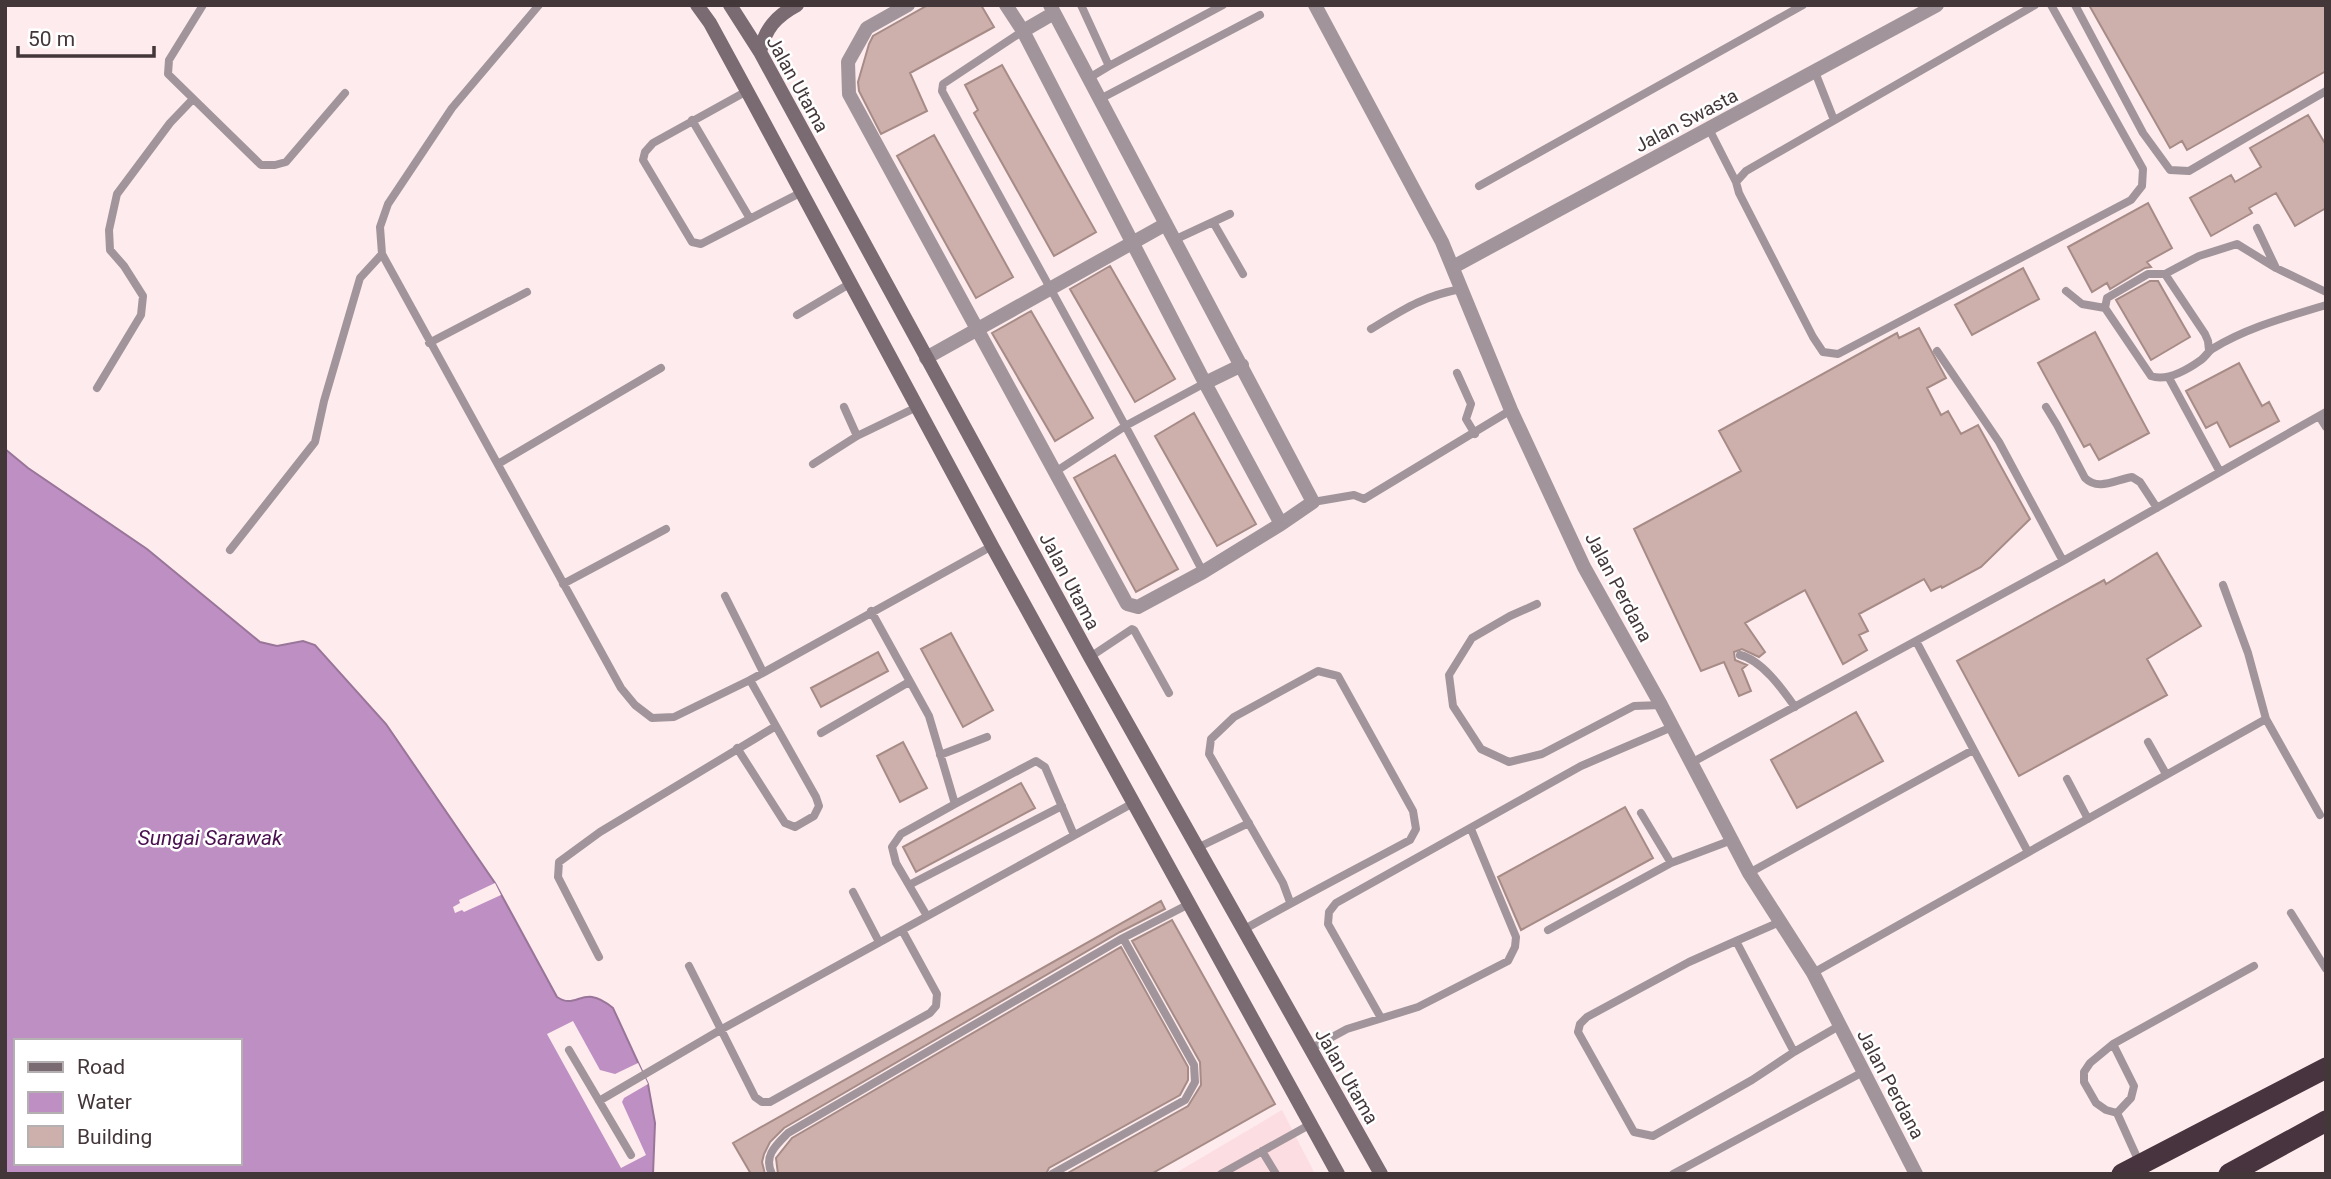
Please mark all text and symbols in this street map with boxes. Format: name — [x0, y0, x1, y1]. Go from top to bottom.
scale bar — [18, 14, 154, 58]
text: 50 m — [28, 27, 75, 51]
street label: Jalan Utama — [762, 32, 834, 137]
street label: Jalan Swasta — [1631, 84, 1742, 157]
street label: Jalan Perdana — [1580, 528, 1657, 646]
street label: Jalan Utama — [1034, 529, 1105, 634]
water label: Sungai Sarawak — [138, 826, 283, 850]
street label: Jalan Utama — [1310, 1024, 1383, 1128]
street label: Jalan Perdana — [1852, 1025, 1929, 1143]
legend — [14, 1039, 242, 1165]
text: Road — [77, 1055, 125, 1079]
text: Water — [77, 1090, 132, 1114]
text: Building — [77, 1125, 152, 1149]

